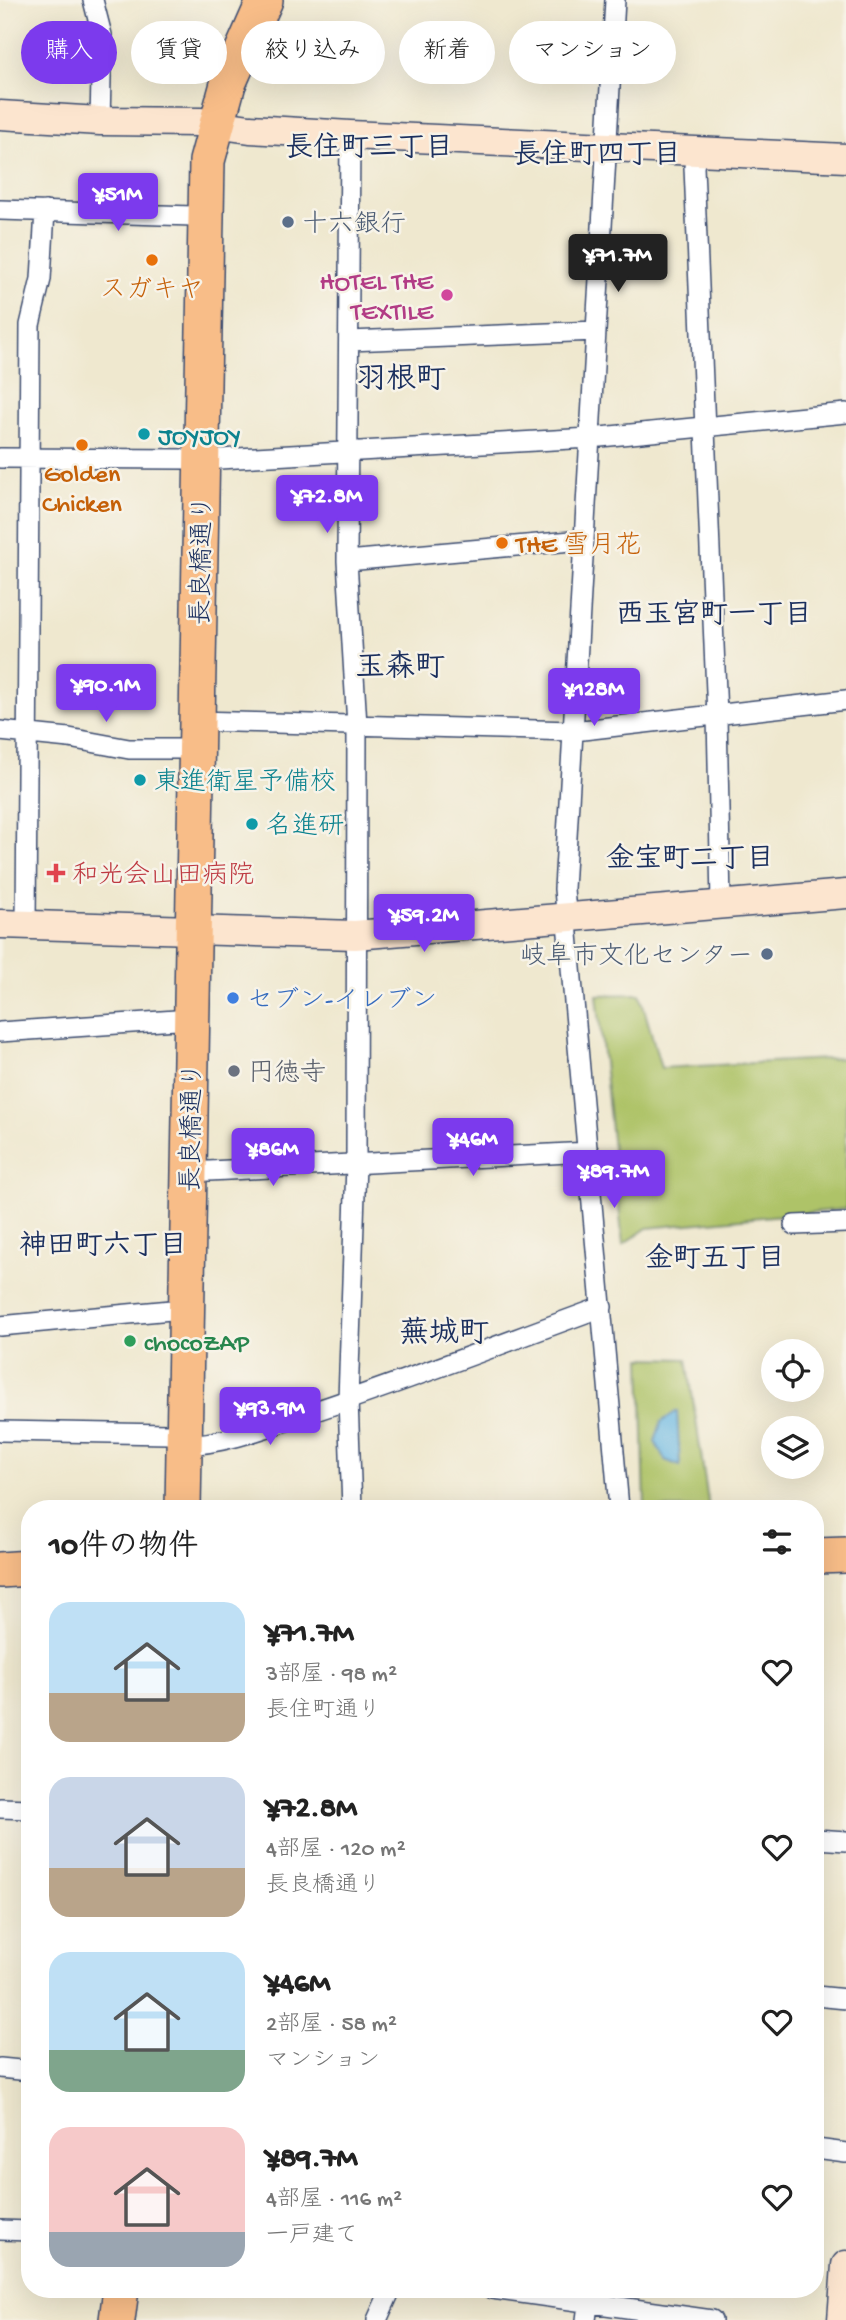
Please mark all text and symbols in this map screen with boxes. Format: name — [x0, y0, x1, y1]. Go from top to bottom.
chip: 購入 — [21, 21, 117, 84]
chip: 賃貸 — [131, 21, 227, 84]
chip: 絞り込み — [241, 21, 385, 84]
chip: 新着 — [399, 21, 495, 84]
chip: マンション — [509, 21, 676, 84]
district label: 長住町三丁目 — [285, 132, 453, 166]
district label: 長住町四丁目 — [513, 139, 681, 173]
pin: ¥51M — [77, 174, 159, 233]
text: ¥51M — [94, 182, 142, 209]
place label: 十六銀行 — [302, 210, 406, 242]
marker: 十六銀行 — [280, 214, 296, 230]
pin: ¥71.7M — [561, 234, 675, 294]
text: ¥71.7M — [584, 243, 652, 270]
marker: スガキヤ — [144, 252, 160, 268]
place label: HOTEL THE TEXTILE — [320, 269, 434, 330]
place label: スガキヤ — [100, 276, 204, 307]
marker: HOTEL THE TEXTILE — [439, 287, 455, 303]
district label: 羽根町 — [356, 363, 446, 399]
place label: JOYJOY — [158, 423, 241, 454]
marker: JOYJOY — [136, 426, 152, 442]
marker: Golden Chicken — [74, 437, 90, 453]
place label: Golden Chicken — [42, 461, 123, 522]
pin: ¥72.8M — [270, 476, 384, 535]
text: ¥72.8M — [292, 484, 362, 511]
street label: 長良橋通り — [186, 495, 221, 625]
place label: THE 雪月花 — [514, 531, 641, 563]
marker: THE 雪月花 — [494, 535, 510, 551]
district label: 西玉宮町一丁目 — [616, 598, 812, 633]
district label: 玉森町 — [355, 650, 445, 687]
pin: ¥90.1M — [49, 664, 163, 724]
pin: ¥128M — [545, 668, 643, 728]
text: ¥90.1M — [72, 673, 140, 700]
text: ¥128M — [564, 677, 624, 704]
place label: 東進衛星予備校 — [154, 767, 336, 800]
marker: 東進衛星予備校 — [132, 772, 148, 788]
place label: 名進研 — [266, 812, 344, 844]
marker: 名進研 — [244, 816, 260, 832]
district label: 金宝町二丁目 — [606, 842, 774, 877]
place label: 和光会山田病院 — [72, 860, 254, 893]
marker: 和光会山田病院 — [46, 863, 66, 883]
pin: ¥59.2M — [367, 894, 481, 954]
text: ¥59.2M — [390, 903, 458, 930]
place label: 岐阜市文化センター — [520, 941, 753, 974]
marker: 岐阜市文化センター — [759, 946, 775, 962]
place label: セブン-イレブン — [247, 986, 437, 1018]
marker: セブン-イレブン — [225, 990, 241, 1006]
place label: 円徳寺 — [248, 1058, 326, 1091]
street label: 長良橋通り — [176, 1062, 211, 1192]
marker: 円徳寺 — [226, 1063, 242, 1079]
pin: ¥46M — [432, 1118, 514, 1178]
text: ¥46M — [448, 1127, 498, 1154]
pin: ¥86M — [232, 1128, 314, 1188]
text: ¥86M — [248, 1137, 298, 1164]
pin: ¥89.7M — [557, 1150, 671, 1210]
text: ¥89.7M — [579, 1159, 649, 1186]
district label: 神田町六丁目 — [19, 1230, 187, 1264]
district label: 金町五丁目 — [645, 1242, 785, 1277]
district label: 蕪城町 — [399, 1316, 489, 1353]
place label: chocoZAP — [144, 1330, 250, 1361]
marker: chocoZAP — [122, 1333, 138, 1349]
map controls — [761, 1339, 824, 1479]
button: locate — [761, 1339, 824, 1402]
pin: ¥93.9M — [213, 1388, 327, 1447]
text: ¥93.9M — [236, 1396, 304, 1423]
button: layers — [761, 1416, 824, 1479]
icon: filters — [758, 1523, 796, 1561]
text: 10件の物件 — [49, 1531, 198, 1566]
text: ¥71.7M — [266, 1618, 353, 1653]
icon: home — [105, 1630, 189, 1714]
icon: heart — [758, 1653, 796, 1691]
text: 3部屋 · 98 m² — [266, 1662, 397, 1689]
text: 長住町通り — [266, 1698, 381, 1725]
text: ¥72.8M — [266, 1793, 357, 1828]
icon: home — [105, 1805, 189, 1889]
icon: heart — [758, 1828, 796, 1866]
text: 4部屋 · 120 m² — [266, 1837, 406, 1864]
text: 長良橋通り — [266, 1873, 381, 1900]
text: ¥46M — [266, 1968, 330, 2003]
icon: home — [105, 1980, 189, 2064]
icon: heart — [758, 2003, 796, 2041]
text: 2部屋 · 58 m² — [266, 2012, 397, 2039]
text: マンション — [266, 2048, 380, 2075]
text: ¥89.7M — [266, 2143, 357, 2178]
icon: home — [105, 2155, 189, 2239]
icon: heart — [758, 2178, 796, 2216]
text: 4部屋 · 116 m² — [266, 2187, 402, 2214]
text: 一戸建て — [266, 2223, 358, 2250]

